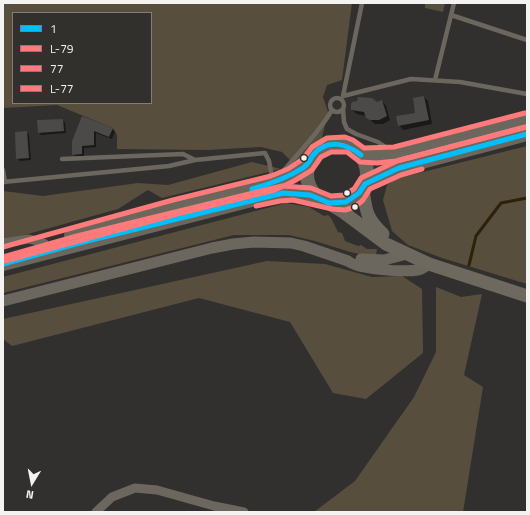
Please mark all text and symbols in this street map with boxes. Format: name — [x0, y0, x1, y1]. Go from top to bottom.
legend — [12, 12, 152, 104]
text: 1 — [50, 19, 57, 38]
text: L-79 — [50, 39, 74, 58]
text: 77 — [50, 59, 63, 78]
text: L-77 — [50, 79, 74, 98]
unlabelled marker — [299, 153, 309, 163]
unlabelled marker — [342, 188, 352, 198]
unlabelled marker — [350, 202, 360, 212]
north arrow — [12, 463, 52, 503]
text: N — [25, 486, 35, 503]

